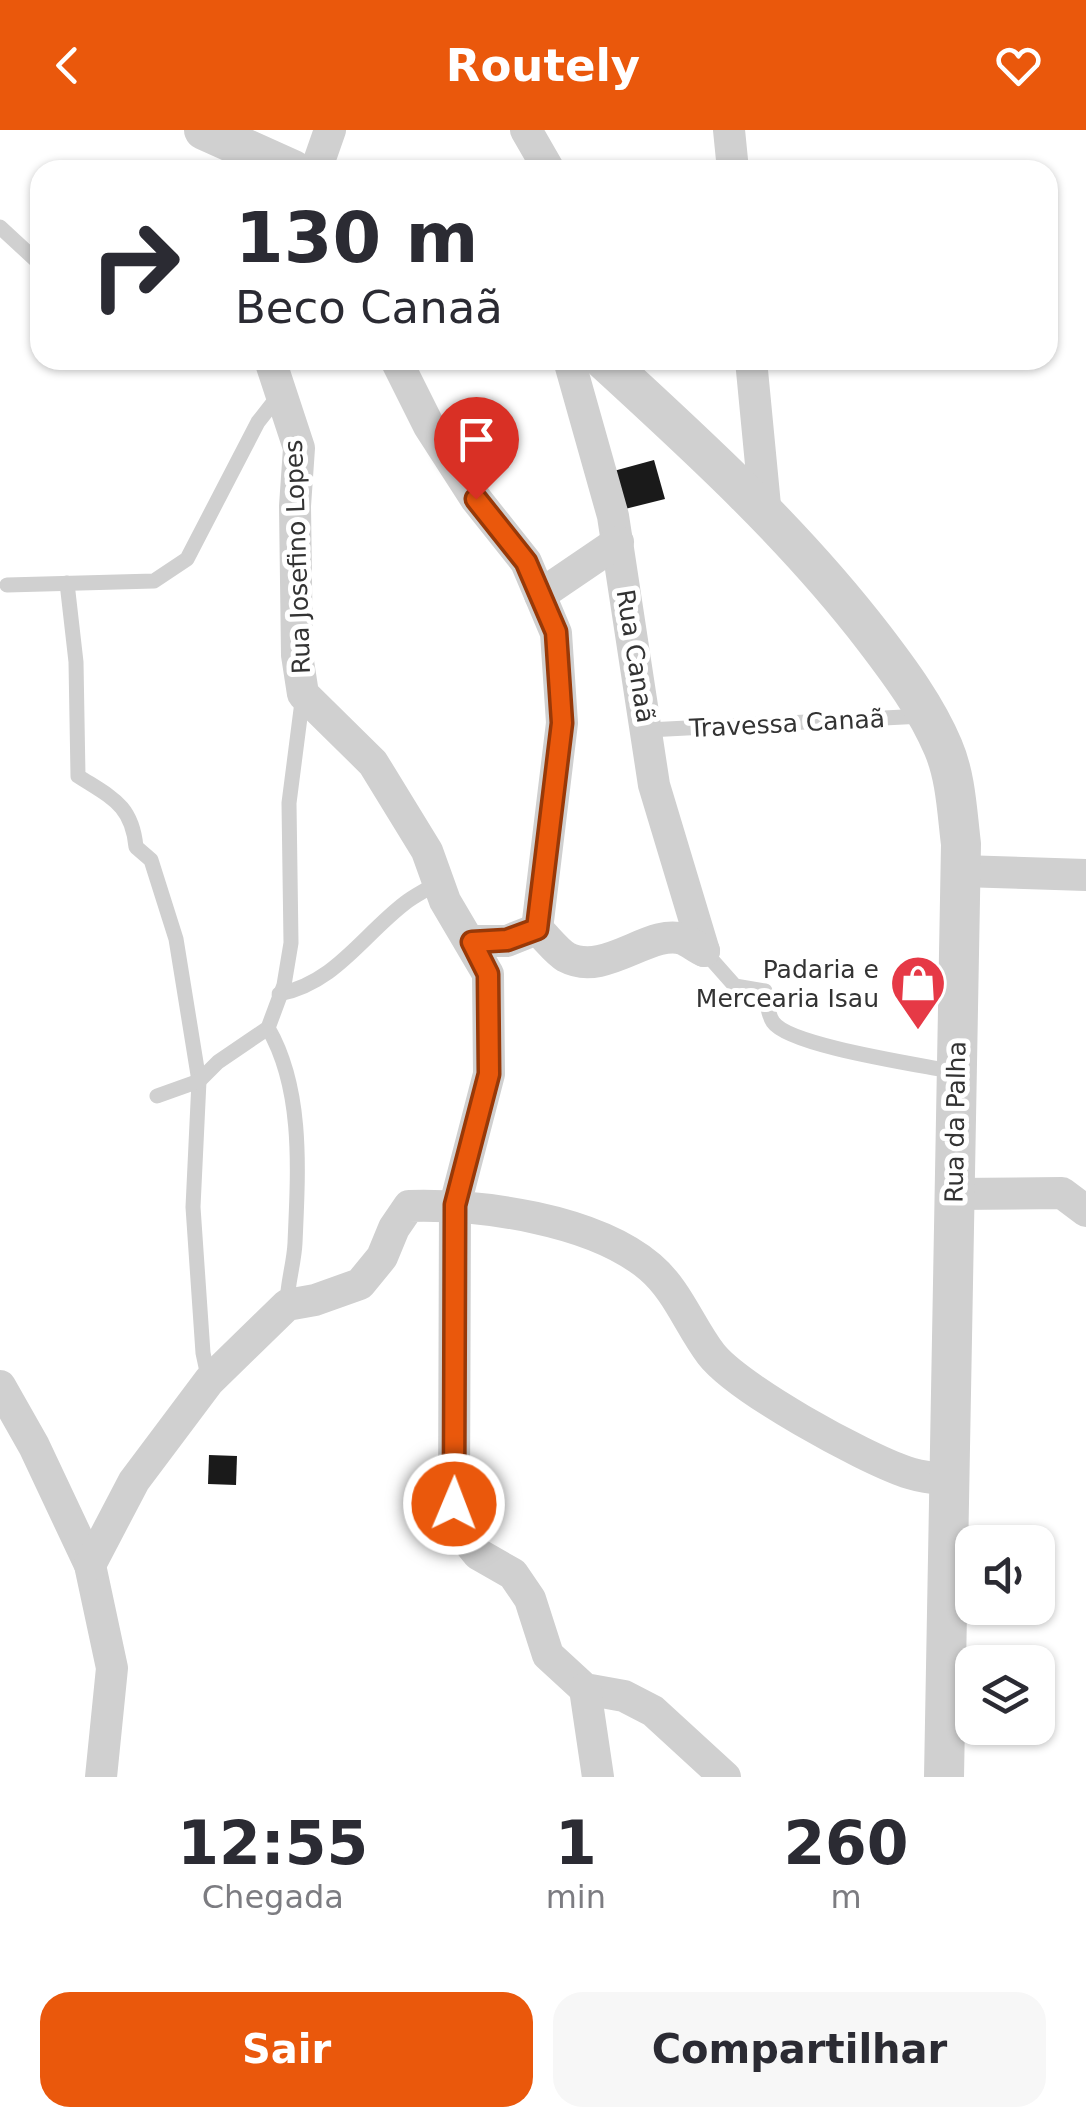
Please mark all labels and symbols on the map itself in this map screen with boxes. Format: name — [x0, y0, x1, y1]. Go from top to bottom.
pin — [434, 397, 519, 500]
street label: Rua Josefino Lopes — [279, 439, 316, 675]
street label: Rua Canaã — [611, 587, 660, 725]
street label: Travessa Canaã — [687, 704, 886, 743]
shop icon: Padaria e Mercearia Isau — [888, 953, 948, 1032]
place label: Padaria e Mercearia Isau — [696, 955, 879, 1013]
street label: Rua da Palha — [940, 1041, 971, 1203]
position arrow — [402, 1452, 506, 1556]

